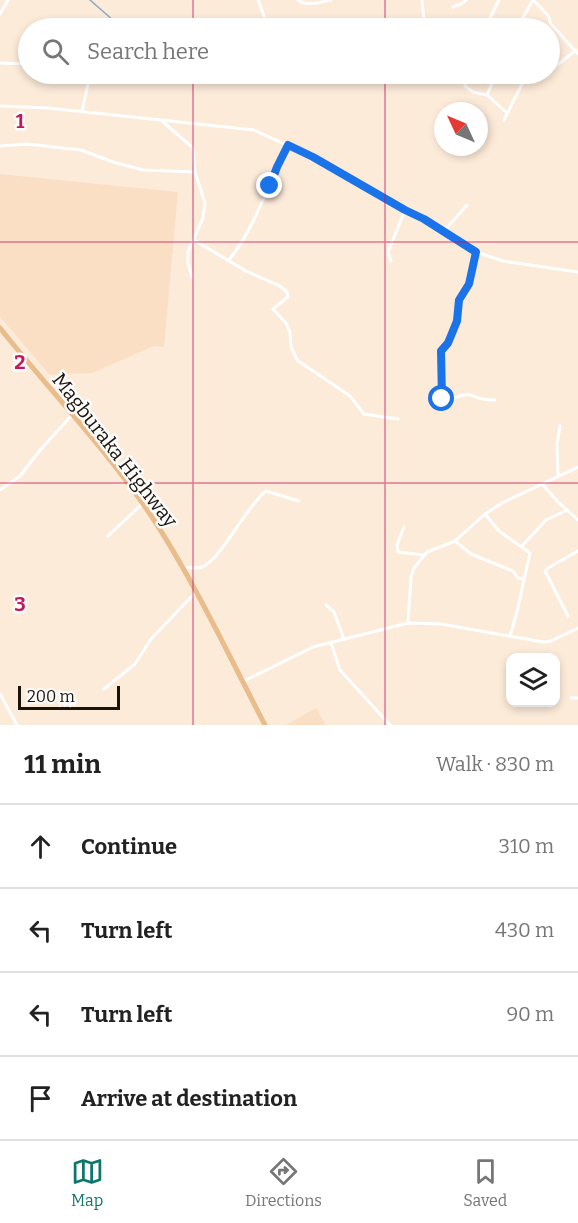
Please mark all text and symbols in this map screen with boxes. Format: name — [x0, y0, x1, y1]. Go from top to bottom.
search box — [18, 18, 560, 84]
icon: search — [39, 35, 72, 68]
text: Search here — [87, 38, 209, 65]
north arrow — [434, 102, 488, 156]
text: 1 — [16, 109, 25, 133]
route end — [256, 172, 282, 198]
text: 2 — [14, 350, 26, 374]
street label: Magburaka Highway — [47, 368, 183, 532]
route start — [428, 385, 454, 411]
text: 3 — [14, 592, 26, 616]
map controls — [506, 653, 560, 707]
button: layers — [506, 653, 560, 707]
scale bar — [18, 683, 120, 710]
text: 200 m — [27, 687, 75, 706]
text: 11 min — [24, 749, 101, 780]
text: Walk · 830 m — [436, 752, 554, 776]
icon: ahead — [24, 830, 57, 863]
text: Continue — [81, 833, 177, 860]
text: 310 m — [499, 834, 554, 858]
icon: left — [24, 914, 57, 947]
text: Turn left — [81, 917, 173, 944]
text: 430 m — [495, 918, 554, 942]
icon: left — [24, 998, 57, 1031]
text: Turn left — [81, 1001, 173, 1028]
text: 90 m — [506, 1002, 554, 1026]
icon: arrive — [24, 1082, 57, 1115]
text: Arrive at destination — [81, 1085, 297, 1112]
tab: Map — [71, 1155, 104, 1210]
tab: Directions — [245, 1155, 322, 1210]
tab: Saved — [463, 1155, 507, 1210]

